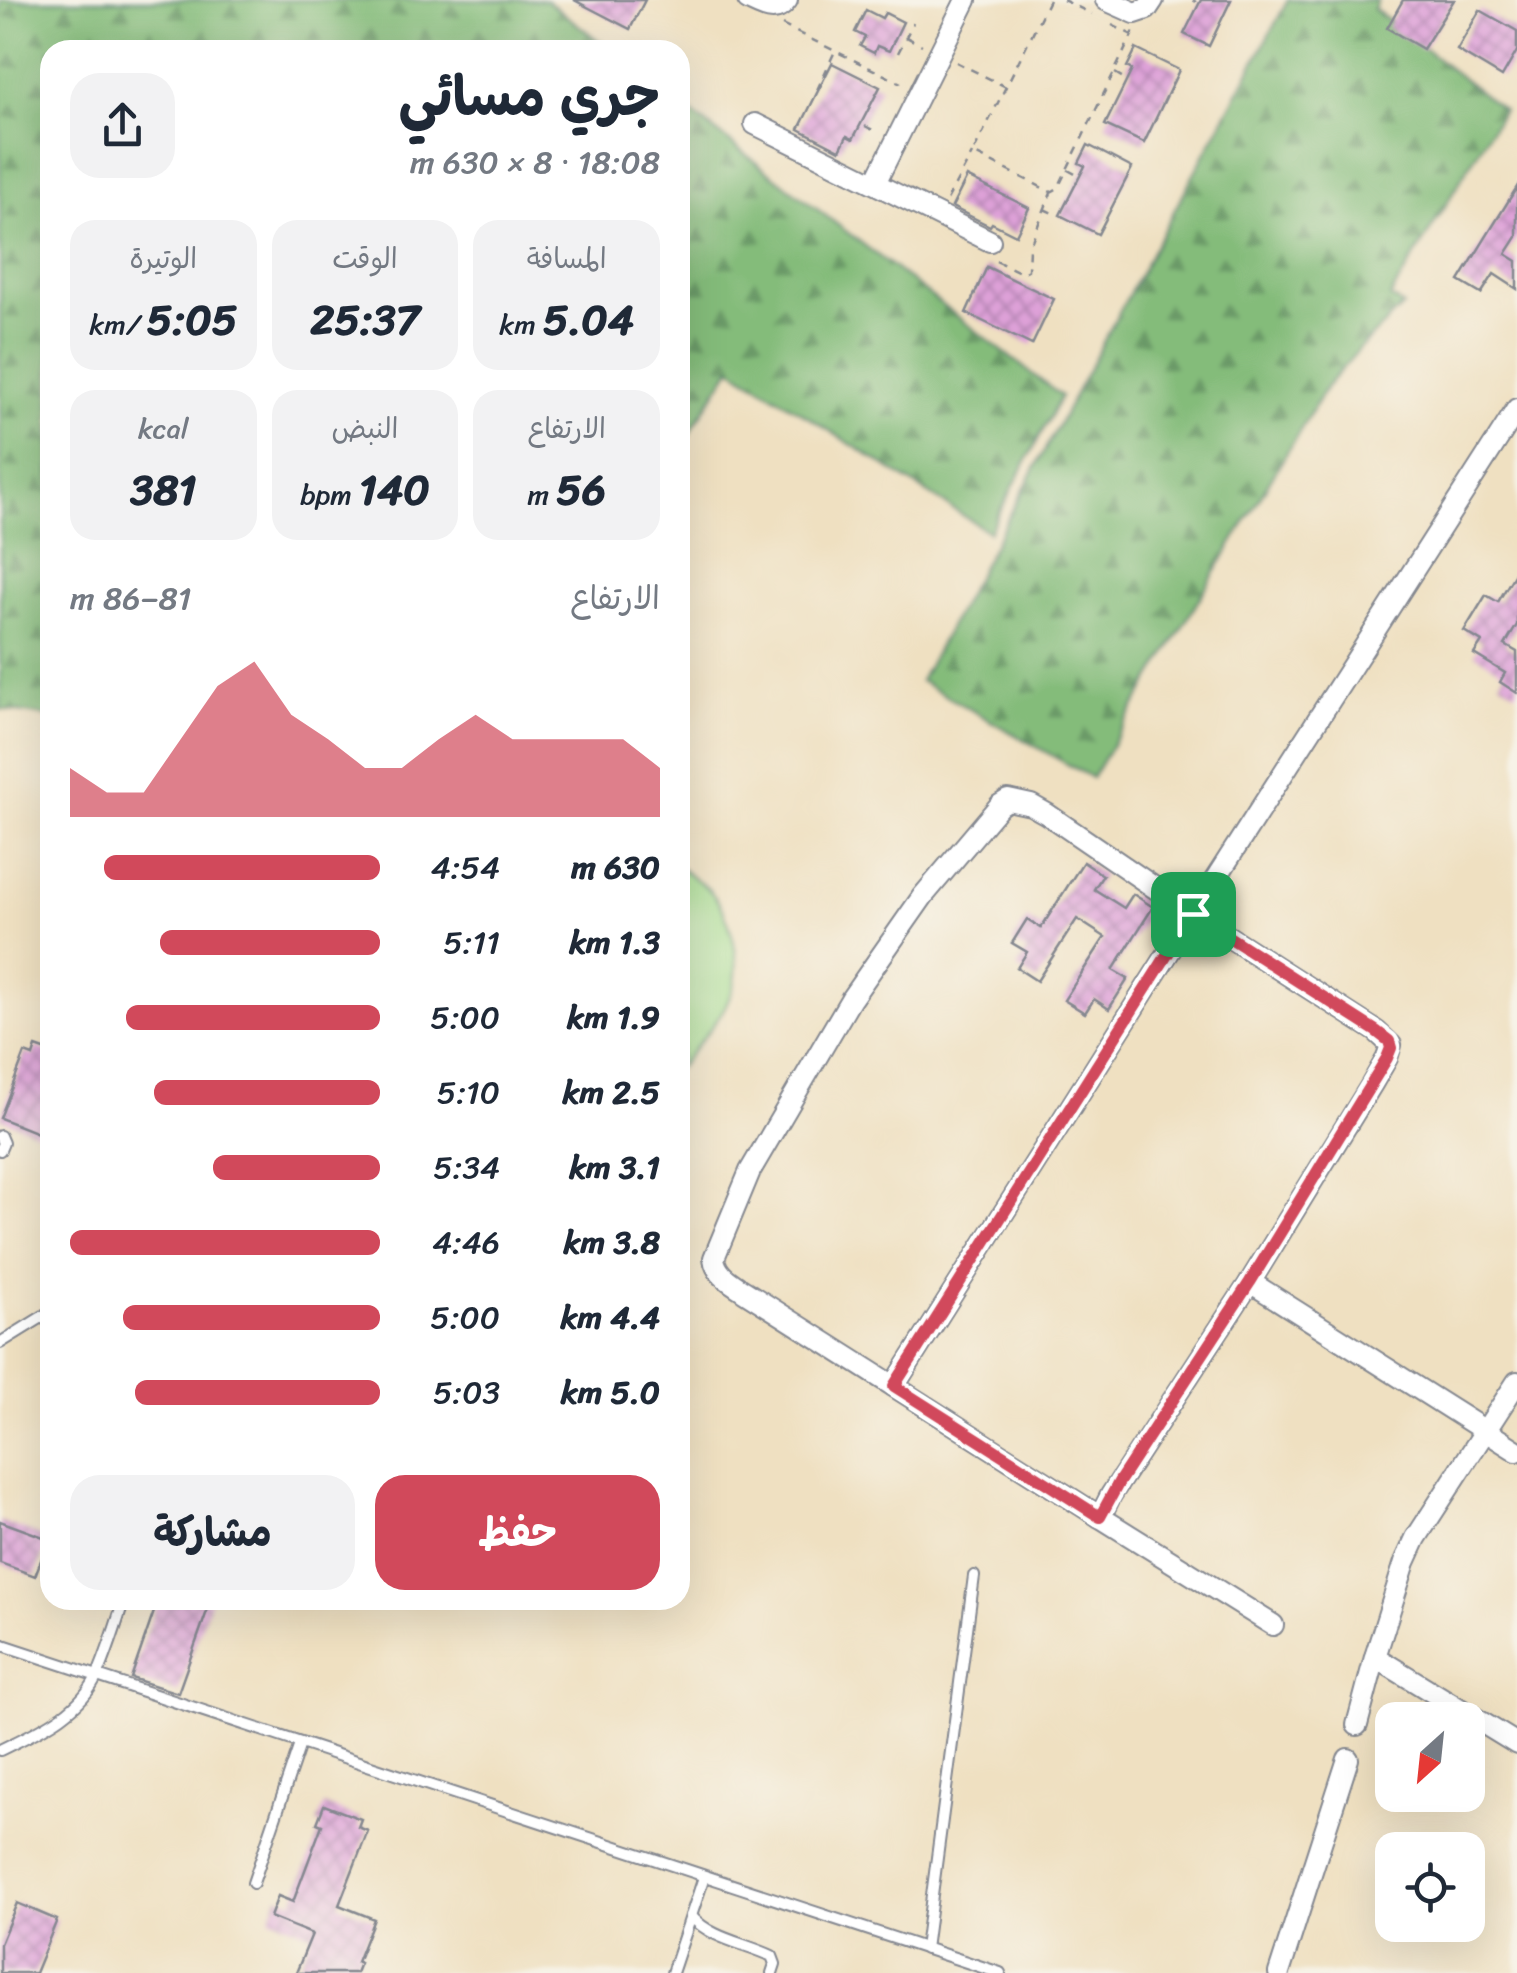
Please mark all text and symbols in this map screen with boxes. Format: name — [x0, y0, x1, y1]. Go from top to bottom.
text: جري مسائي — [399, 48, 660, 145]
button: share — [70, 73, 175, 178]
text: 18:08 · 8 × 630 m — [410, 134, 660, 191]
text: الوتيرة — [130, 234, 197, 283]
text: الوقت — [332, 234, 398, 283]
text: المسافة — [527, 234, 607, 283]
text: 5:05 — [147, 283, 237, 357]
text: 25:37 — [310, 283, 420, 357]
text: 5.04 — [543, 283, 634, 357]
text: /km — [89, 300, 147, 349]
text: km — [499, 300, 543, 349]
text: kcal — [138, 404, 189, 453]
text: النبض — [332, 404, 398, 453]
text: الارتفاع — [527, 404, 606, 453]
text: 381 — [130, 453, 197, 527]
text: 140 — [359, 453, 430, 527]
text: 56 — [556, 453, 606, 527]
text: bpm — [300, 470, 359, 519]
text: m — [528, 470, 556, 519]
text: 81–86 m — [70, 570, 192, 627]
text: الارتفاع — [570, 570, 660, 627]
text: 4:54 — [431, 839, 500, 896]
text: 630 m — [571, 839, 660, 896]
pin — [1151, 872, 1236, 957]
icon: arrive — [1166, 887, 1221, 942]
text: 5:11 — [443, 914, 500, 971]
text: 1.3 km — [569, 914, 660, 971]
text: 5:00 — [430, 989, 500, 1046]
text: 1.9 km — [567, 989, 660, 1046]
text: 5:10 — [437, 1064, 500, 1121]
text: 2.5 km — [562, 1064, 660, 1121]
text: 5:34 — [433, 1139, 500, 1196]
text: 3.1 km — [569, 1139, 660, 1196]
text: 4:46 — [432, 1214, 500, 1271]
text: 3.8 km — [564, 1214, 660, 1271]
text: 5:00 — [430, 1289, 500, 1346]
text: 4.4 km — [560, 1289, 660, 1346]
text: 5:03 — [433, 1364, 500, 1421]
text: 5.0 km — [561, 1364, 660, 1421]
button: مشاركة — [70, 1475, 355, 1590]
button: حفظ — [375, 1475, 660, 1590]
north arrow — [1375, 1702, 1485, 1812]
map controls — [1375, 1702, 1485, 1942]
button: locate — [1375, 1832, 1485, 1942]

